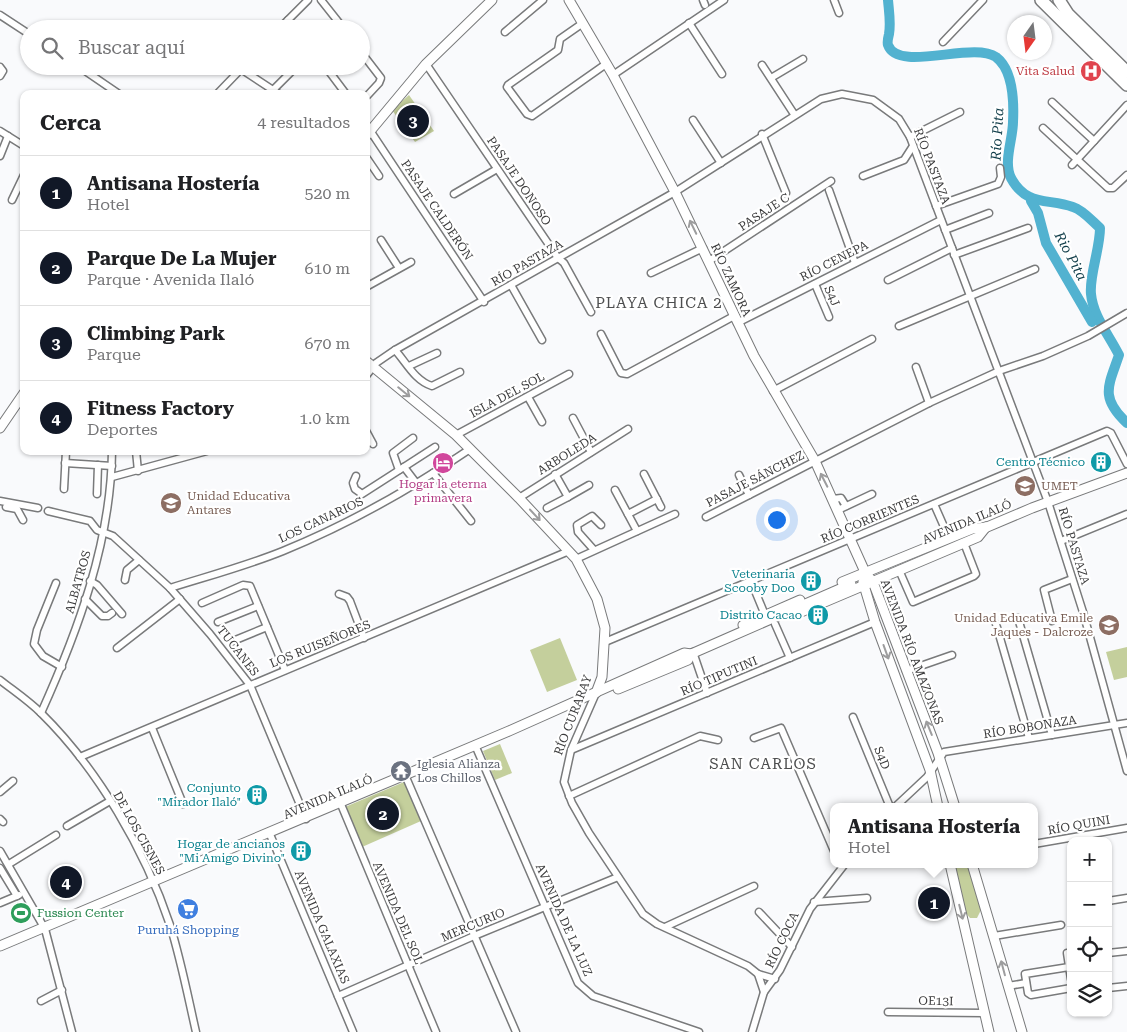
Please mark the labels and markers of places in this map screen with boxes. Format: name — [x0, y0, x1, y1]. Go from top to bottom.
hospital icon: Vita Salud — [1079, 59, 1103, 83]
place label: Vita Salud — [1016, 64, 1075, 78]
pin: 3 — [397, 102, 429, 140]
building icon: Centro Técnico — [1089, 450, 1113, 474]
hotel icon: Hogar la eterna primavera — [431, 451, 455, 475]
place label: Centro Técnico — [996, 455, 1085, 469]
school or university icon: UMET — [1013, 474, 1037, 498]
place label: Hogar la eterna primavera — [399, 477, 488, 505]
place label: UMET — [1041, 479, 1078, 493]
place label: Unidad Educativa Antares — [187, 489, 291, 517]
school or university icon: Unidad Educativa Antares — [159, 491, 183, 515]
place label: Veterinaria Scooby Doo — [724, 567, 795, 595]
building icon: Veterinaria Scooby Doo — [799, 569, 823, 593]
building icon: Distrito Cacao — [806, 603, 830, 627]
place label: Distrito Cacao — [720, 608, 802, 622]
place label: Unidad Educativa Emile Jaques - Dalcroze — [954, 611, 1093, 639]
school or university icon: Unidad Educativa Emile Jaques - Dalcroze — [1097, 613, 1121, 637]
place label: Iglesia Alianza Los Chillos — [417, 757, 501, 785]
temple icon: Iglesia Alianza Los Chillos — [389, 759, 413, 783]
place label: Conjunto "Mirador Ilaló" — [157, 781, 241, 809]
building icon: Conjunto "Mirador Ilaló" — [245, 783, 269, 807]
pin: 2 — [367, 795, 399, 833]
place label: Hogar de ancianos "Mi Amigo Divino" — [177, 837, 285, 865]
building icon: Hogar de ancianos "Mi Amigo Divino" — [289, 839, 313, 863]
pin: 4 — [50, 863, 82, 901]
pin: 1 — [918, 884, 950, 922]
supermarket icon: Puruhá Shopping — [176, 897, 200, 921]
sports icon: Fussion Center — [9, 901, 33, 925]
place label: Fussion Center — [37, 906, 124, 920]
place label: Puruhá Shopping — [137, 923, 239, 937]

